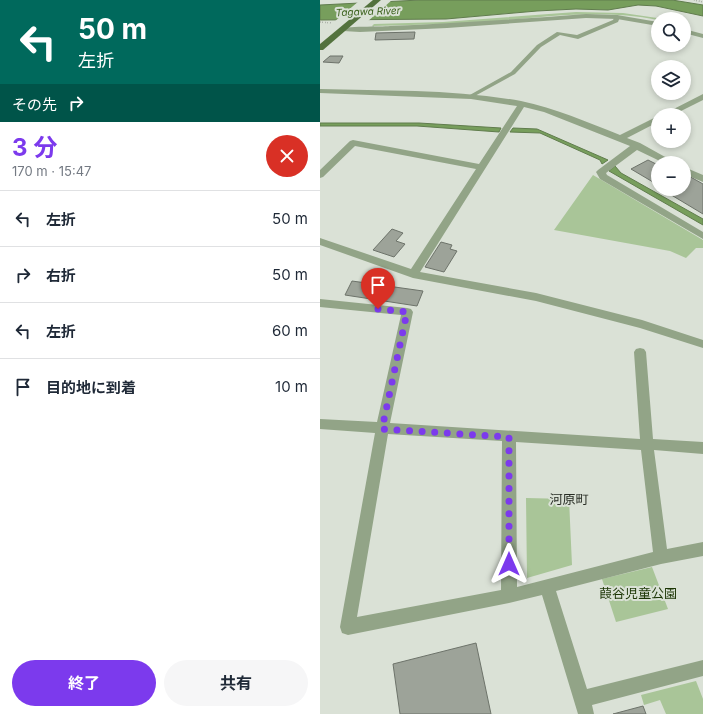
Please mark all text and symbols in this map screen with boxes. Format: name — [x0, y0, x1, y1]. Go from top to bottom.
water label: Tagawa River — [335, 4, 401, 18]
text: 50 m — [78, 12, 147, 46]
map controls — [651, 12, 691, 196]
button: search — [651, 12, 691, 52]
icon: left — [12, 16, 64, 68]
text: 左折 — [78, 50, 114, 71]
button: layers — [651, 60, 691, 100]
icon: right — [65, 92, 87, 114]
text: その先 — [12, 95, 57, 114]
button: + — [651, 108, 691, 148]
text: 3 分 — [12, 133, 57, 162]
button: close — [266, 135, 308, 177]
button: − — [651, 156, 691, 196]
text: 170 m · 15:47 — [12, 163, 91, 179]
icon: left — [12, 208, 34, 230]
text: 50 m — [272, 209, 308, 228]
text: 左折 — [46, 210, 76, 229]
icon: right — [12, 264, 34, 286]
text: 50 m — [272, 265, 308, 284]
text: 右折 — [46, 266, 76, 285]
pin — [361, 268, 395, 309]
icon: arrive — [367, 274, 389, 296]
icon: left — [12, 320, 34, 342]
text: 60 m — [272, 321, 308, 340]
text: 左折 — [46, 322, 76, 341]
icon: arrive — [12, 376, 34, 398]
text: 10 m — [275, 377, 308, 396]
text: 目的地に到着 — [46, 378, 136, 397]
district label: 河原町 — [549, 491, 589, 507]
position arrow — [488, 543, 530, 585]
park label: 葭谷児童公園 — [599, 585, 677, 601]
button: 終了 — [12, 660, 156, 706]
button: 共有 — [164, 660, 308, 706]

